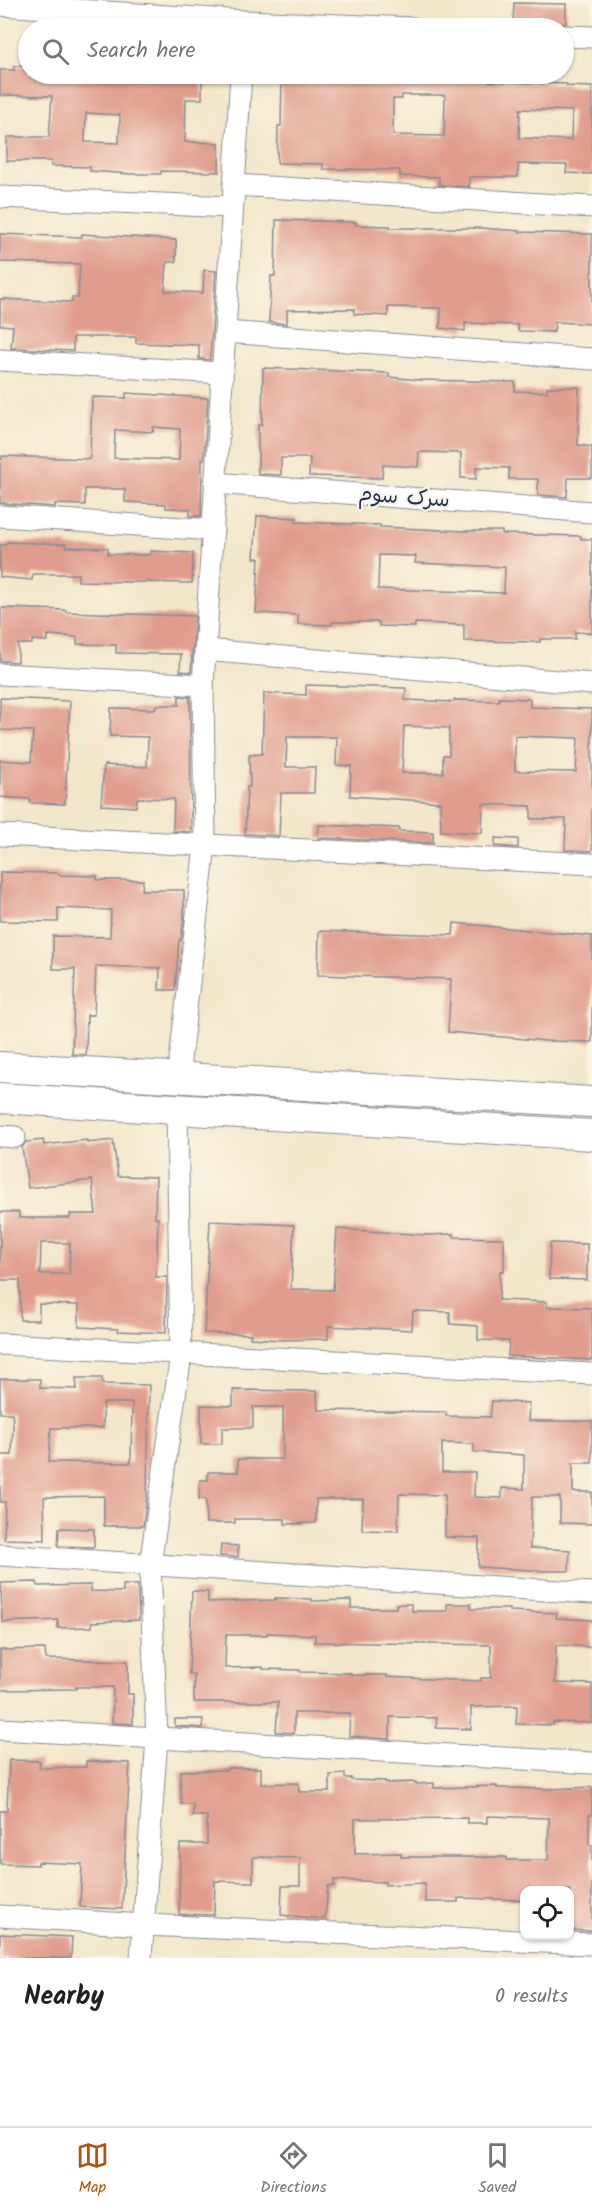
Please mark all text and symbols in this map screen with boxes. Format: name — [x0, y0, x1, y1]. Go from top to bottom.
search box — [18, 18, 574, 84]
text: Search here — [87, 34, 195, 69]
icon: search — [39, 35, 72, 68]
street label: سرک سوم — [357, 478, 451, 518]
map controls — [520, 1886, 574, 1940]
button: locate — [520, 1886, 574, 1940]
text: Nearby — [24, 1976, 104, 2018]
text: 0 results — [495, 1981, 568, 2013]
tab: Map — [76, 2139, 109, 2200]
tab: Directions — [260, 2139, 327, 2200]
tab: Saved — [478, 2139, 516, 2200]

